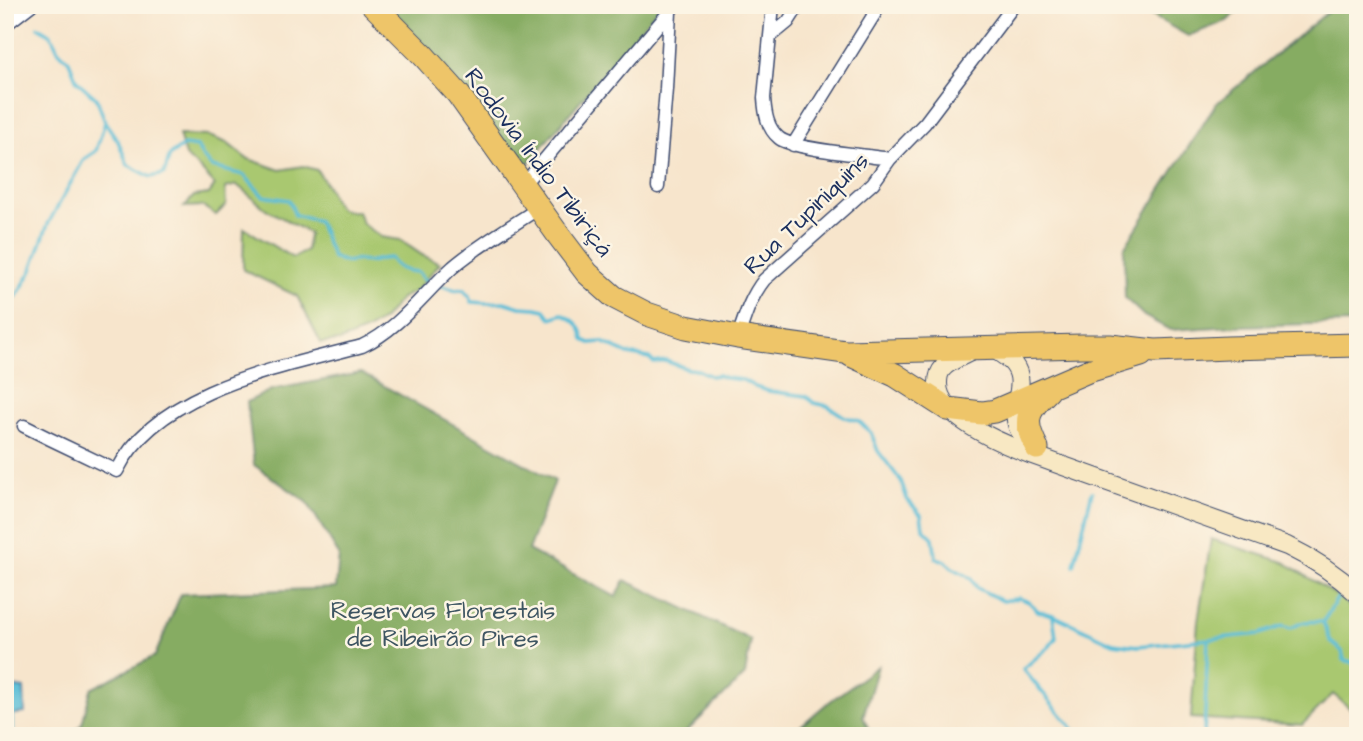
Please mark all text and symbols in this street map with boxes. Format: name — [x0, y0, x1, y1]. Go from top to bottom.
street label: Rodovia Índio Tibiriçá — [456, 61, 621, 264]
street label: Rua Tupiniquins — [736, 145, 877, 283]
park label: Reservas Florestais de Ribeirão Pires — [331, 594, 555, 656]

